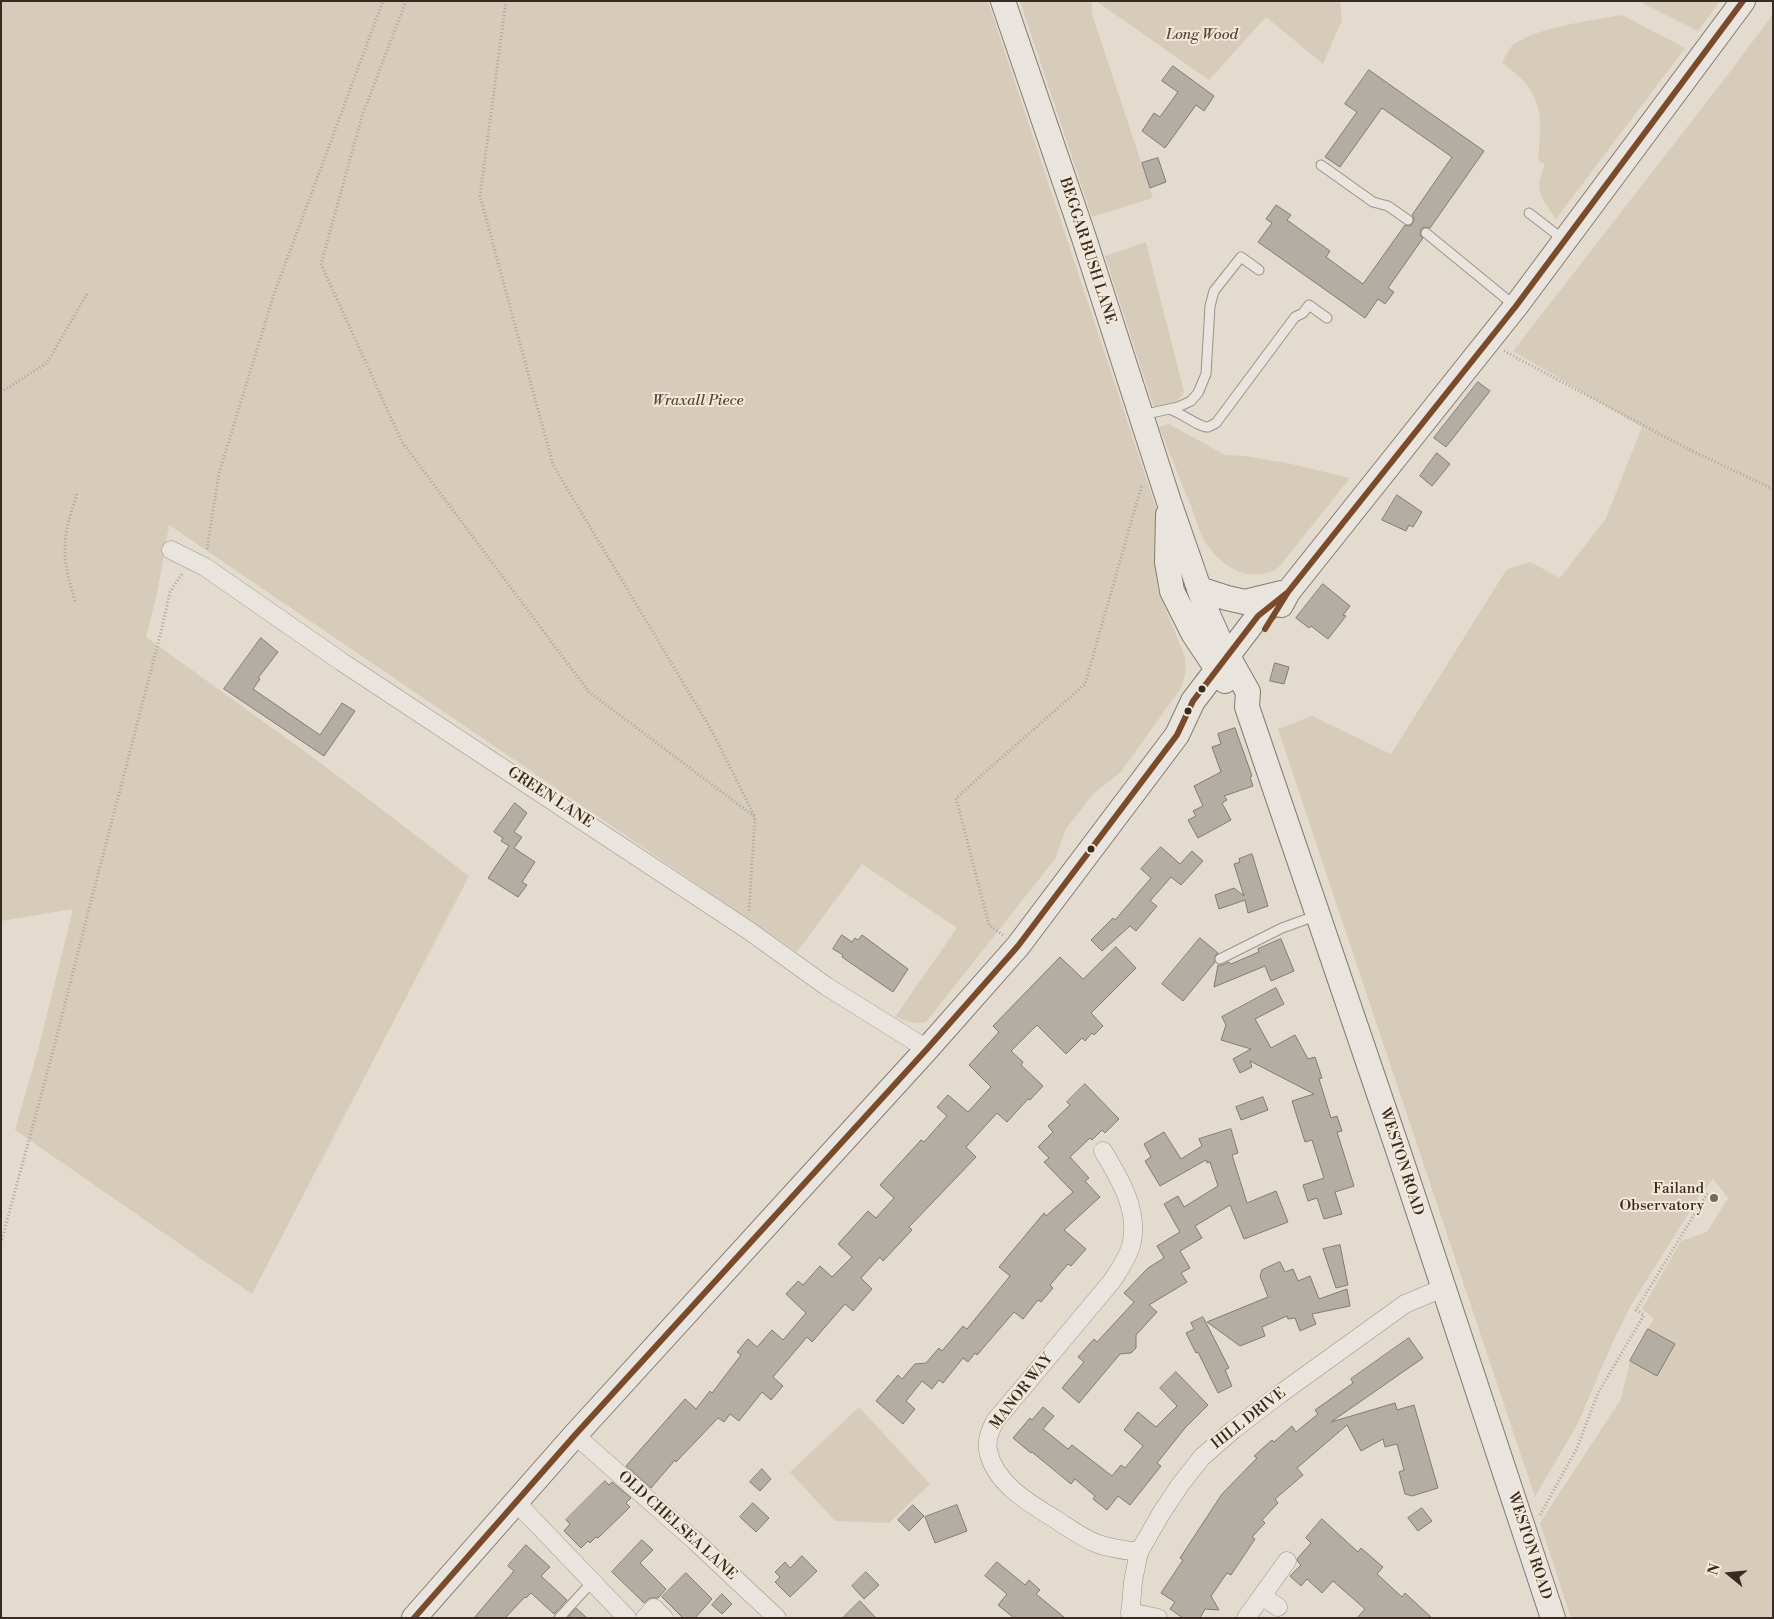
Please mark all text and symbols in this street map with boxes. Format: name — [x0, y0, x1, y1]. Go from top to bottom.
park label: Long Wood — [1166, 26, 1238, 44]
street label: BEGGAR BUSH LANE — [1055, 175, 1119, 327]
park label: Wraxall Piece — [652, 392, 744, 410]
unlabelled marker — [1197, 684, 1207, 694]
unlabelled marker — [1183, 706, 1193, 716]
street label: GREEN LANE — [504, 764, 596, 832]
unlabelled marker — [1086, 844, 1096, 854]
street label: WESTON ROAD — [1375, 1106, 1427, 1218]
place label: Failand Observatory — [1620, 1180, 1704, 1215]
marker: Failand Observatory — [1708, 1192, 1720, 1204]
street label: MANOR WAY — [987, 1350, 1057, 1434]
street label: HILL DRIVE — [1208, 1384, 1290, 1454]
street label: OLD CHELSEA LANE — [614, 1468, 740, 1584]
street label: WESTON ROAD — [1503, 1490, 1555, 1602]
north arrow — [1704, 1549, 1754, 1599]
text: N — [1704, 1562, 1725, 1578]

